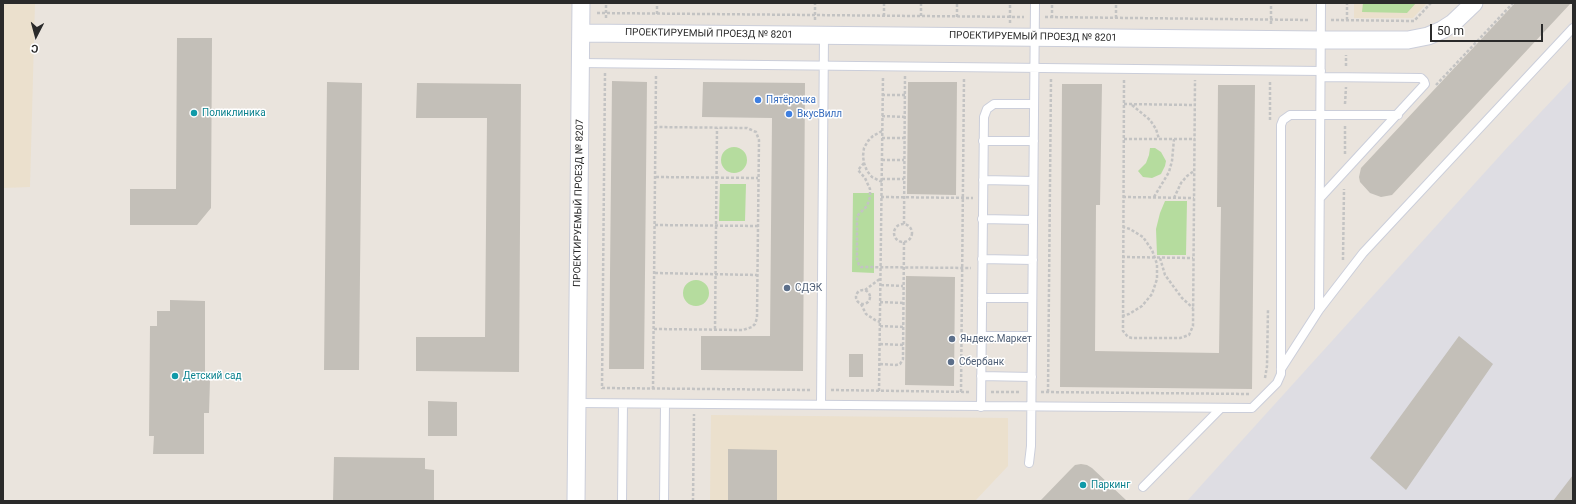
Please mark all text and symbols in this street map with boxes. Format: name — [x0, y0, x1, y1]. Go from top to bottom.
north arrow — [16, 16, 56, 56]
scale bar — [1432, 16, 1545, 42]
text: 50 m — [1437, 24, 1464, 38]
street label: ПРОЕКТИРУЕМЫЙ ПРОЕЗД № 8201 — [625, 27, 793, 41]
street label: ПРОЕКТИРУЕМЫЙ ПРОЕЗД № 8201 — [949, 30, 1117, 44]
text: С — [30, 42, 39, 55]
place label: Пятёрочка — [766, 94, 816, 106]
marker: Пятёрочка — [753, 95, 763, 105]
place label: Поликлиника — [202, 107, 266, 119]
marker: Поликлиника — [189, 108, 199, 118]
place label: ВкусВилл — [797, 108, 842, 120]
marker: ВкусВилл — [784, 109, 794, 119]
street label: ПРОЕКТИРУЕМЫЙ ПРОЕЗД № 8207 — [572, 119, 586, 287]
place label: СДЭК — [795, 282, 822, 294]
marker: СДЭК — [782, 283, 792, 293]
place label: Яндекс.Маркет — [960, 333, 1032, 345]
marker: Яндекс.Маркет — [947, 334, 957, 344]
place label: Сбербанк — [959, 356, 1004, 368]
marker: Сбербанк — [946, 357, 956, 367]
place label: Детский сад — [183, 370, 242, 382]
marker: Детский сад — [170, 371, 180, 381]
place label: Паркинг — [1091, 479, 1130, 491]
marker: Паркинг — [1078, 480, 1088, 490]

